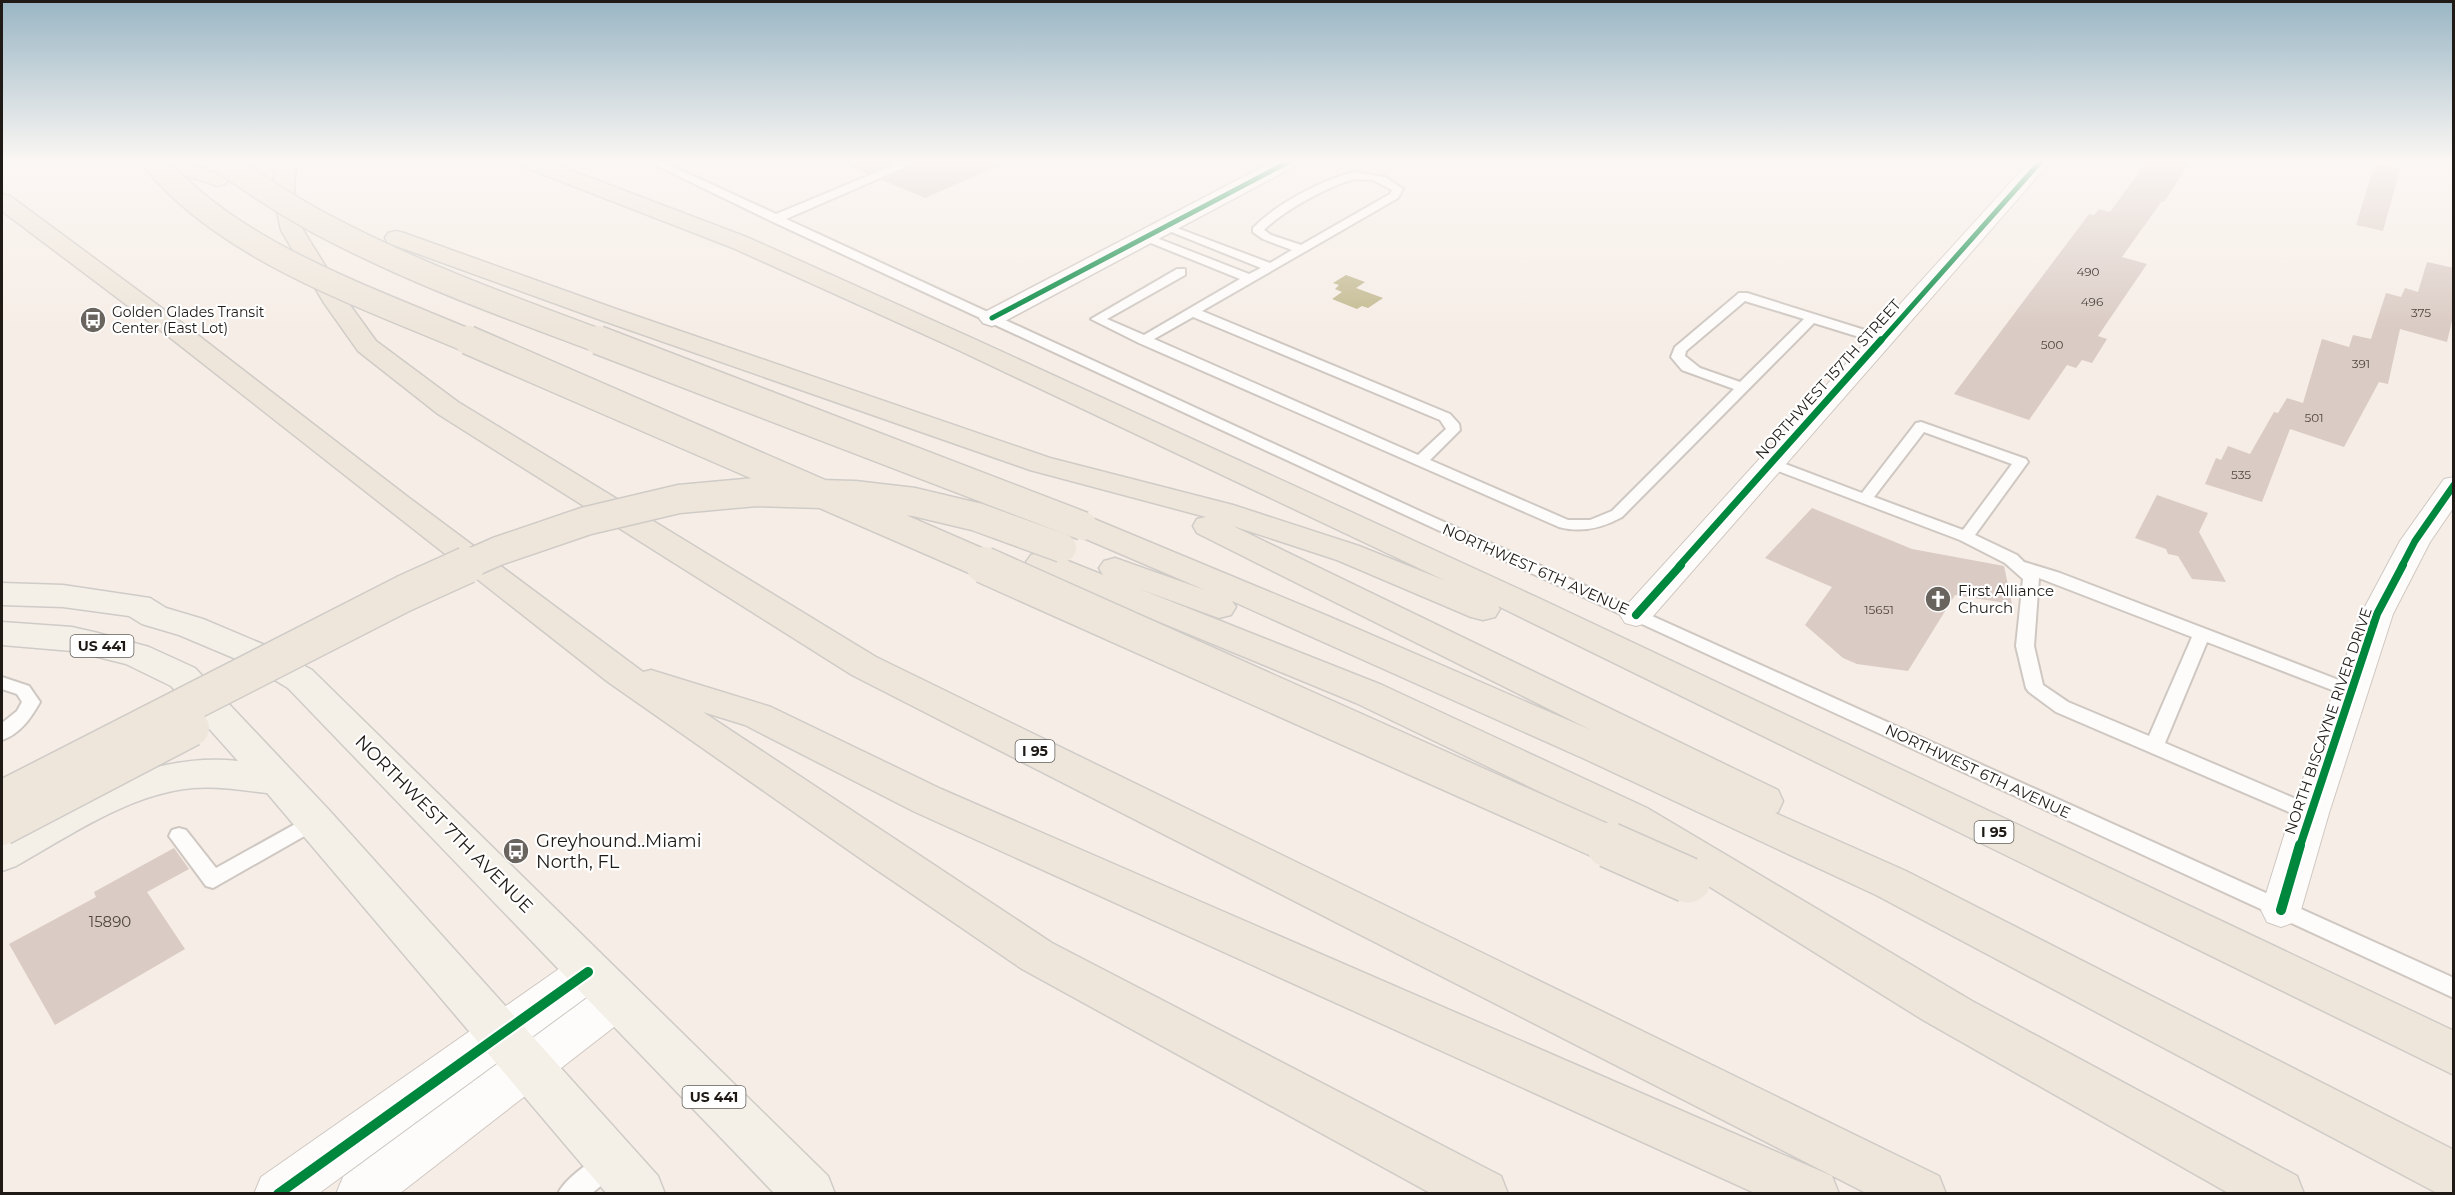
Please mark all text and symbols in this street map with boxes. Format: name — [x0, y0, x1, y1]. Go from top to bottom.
house number: 490 — [2076, 264, 2100, 279]
house number: 496 — [2081, 294, 2103, 309]
street label: NORTHWEST 157TH STREET — [1751, 295, 1905, 463]
place label: Golden Glades Transit Center (East Lot) — [112, 303, 265, 337]
bus stop icon: Golden Glades Transit Center (East Lot) — [78, 305, 108, 335]
house number: 375 — [2411, 305, 2431, 320]
house number: 500 — [2041, 337, 2063, 352]
house number: 391 — [2352, 356, 2370, 371]
house number: 501 — [2304, 410, 2324, 425]
house number: 535 — [2231, 467, 2251, 482]
street label: NORTHWEST 6TH AVENUE — [1440, 519, 1632, 619]
place label: First Alliance Church — [1958, 581, 2054, 617]
church icon: First Alliance Church — [1923, 584, 1953, 614]
house number: 15651 — [1864, 602, 1894, 617]
street label: NORTH BISCAYNE RIVER DRIVE — [2280, 605, 2376, 837]
road number: US 441 — [70, 635, 134, 657]
street label: NORTHWEST 6TH AVENUE — [1882, 720, 2074, 822]
street label: NORTHWEST 7TH AVENUE — [350, 730, 538, 918]
road number: I 95 — [1016, 740, 1054, 762]
road number: I 95 — [1974, 821, 2014, 843]
place label: Greyhound..Miami North, FL — [536, 830, 702, 873]
bus stop icon: Greyhound..Miami North, FL — [501, 836, 531, 866]
house number: 15890 — [89, 912, 131, 931]
road number: US 441 — [682, 1086, 746, 1108]

